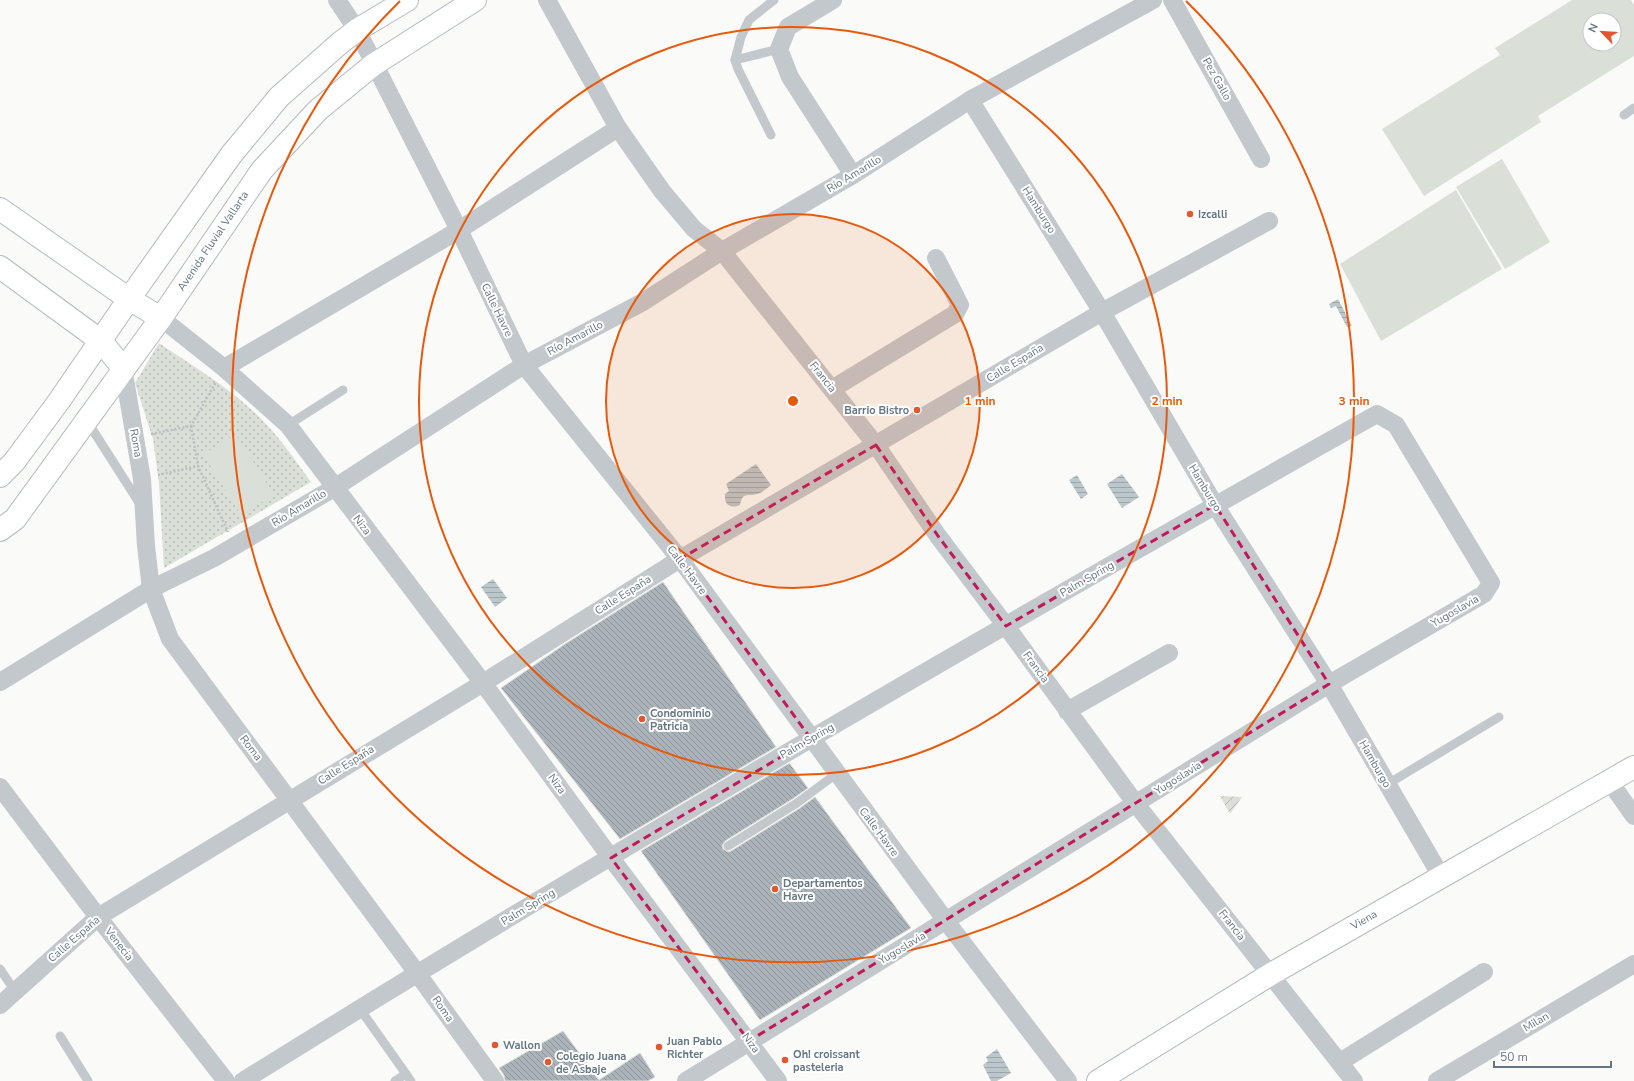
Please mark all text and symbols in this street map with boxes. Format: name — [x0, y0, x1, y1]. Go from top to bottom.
north arrow — [1582, 12, 1622, 52]
text: N — [1585, 21, 1602, 35]
street label: Pez Gallo — [1199, 55, 1235, 103]
street label: Río Amarillo — [824, 152, 884, 196]
street label: Hamburgo — [1019, 184, 1059, 236]
street label: Avenida Fluvial Vallarta — [174, 188, 252, 294]
place label: Izcalli — [1198, 207, 1227, 222]
marker: Izcalli — [1185, 209, 1195, 219]
street label: Calle Havre — [478, 281, 516, 339]
street label: Río Amarillo — [544, 317, 606, 359]
street label: Calle España — [984, 340, 1046, 386]
street label: Francia — [806, 358, 840, 396]
text: 1 min — [964, 393, 996, 409]
text: 2 min — [1151, 393, 1183, 409]
text: 3 min — [1338, 393, 1370, 409]
centre of rings — [786, 394, 800, 408]
place label: Barrio Bistro — [844, 403, 909, 418]
marker: Barrio Bistro — [912, 405, 922, 415]
street label: Roma — [126, 428, 146, 459]
street label: Hamburgo — [1185, 462, 1225, 514]
street label: Río Amarillo — [269, 486, 329, 530]
street label: Niza — [350, 512, 375, 538]
street label: Calle Havre — [664, 542, 710, 598]
street label: Palm Spring — [1057, 557, 1117, 601]
street label: Calle España — [592, 572, 654, 618]
street label: Yugoslavia — [1427, 591, 1482, 631]
street label: Francia — [1020, 648, 1053, 686]
place label: Condominio Patricia — [650, 706, 711, 734]
marker: Condominio Patricia — [637, 714, 647, 724]
street label: Palm Spring — [777, 719, 837, 763]
street label: Roma — [236, 732, 266, 764]
street label: Hamburgo — [1355, 737, 1395, 791]
street label: Calle España — [315, 742, 377, 788]
street label: Yugoslavia — [1151, 758, 1205, 799]
street label: Niza — [545, 771, 570, 797]
street label: Calle Havre — [856, 804, 902, 860]
place label: Departamentos Havre — [783, 876, 863, 904]
marker: Departamentos Havre — [770, 884, 780, 894]
street label: Palm Spring — [498, 885, 558, 929]
street label: Francia — [1215, 906, 1249, 944]
street label: Viena — [1347, 906, 1380, 934]
street label: Calle España — [45, 912, 103, 966]
street label: Venecia — [101, 923, 137, 964]
street label: Yugoslavia — [875, 928, 929, 969]
street label: Roma — [429, 993, 457, 1025]
street label: Milan — [1520, 1009, 1552, 1035]
street label: Niza — [739, 1030, 764, 1056]
place label: Juan Pablo Richter — [666, 1034, 722, 1062]
place label: Wallon — [503, 1038, 540, 1053]
marker: Wallon — [490, 1040, 500, 1050]
marker: Juan Pablo Richter — [654, 1042, 664, 1052]
scale bar — [1494, 1043, 1611, 1069]
place label: Oh! croissant pasteleria — [793, 1047, 861, 1075]
place label: Colegio Juana de Asbaje — [556, 1049, 626, 1077]
text: 50 m — [1500, 1049, 1528, 1065]
marker: Oh! croissant pasteleria — [780, 1055, 790, 1065]
marker: Colegio Juana de Asbaje — [543, 1057, 553, 1067]

